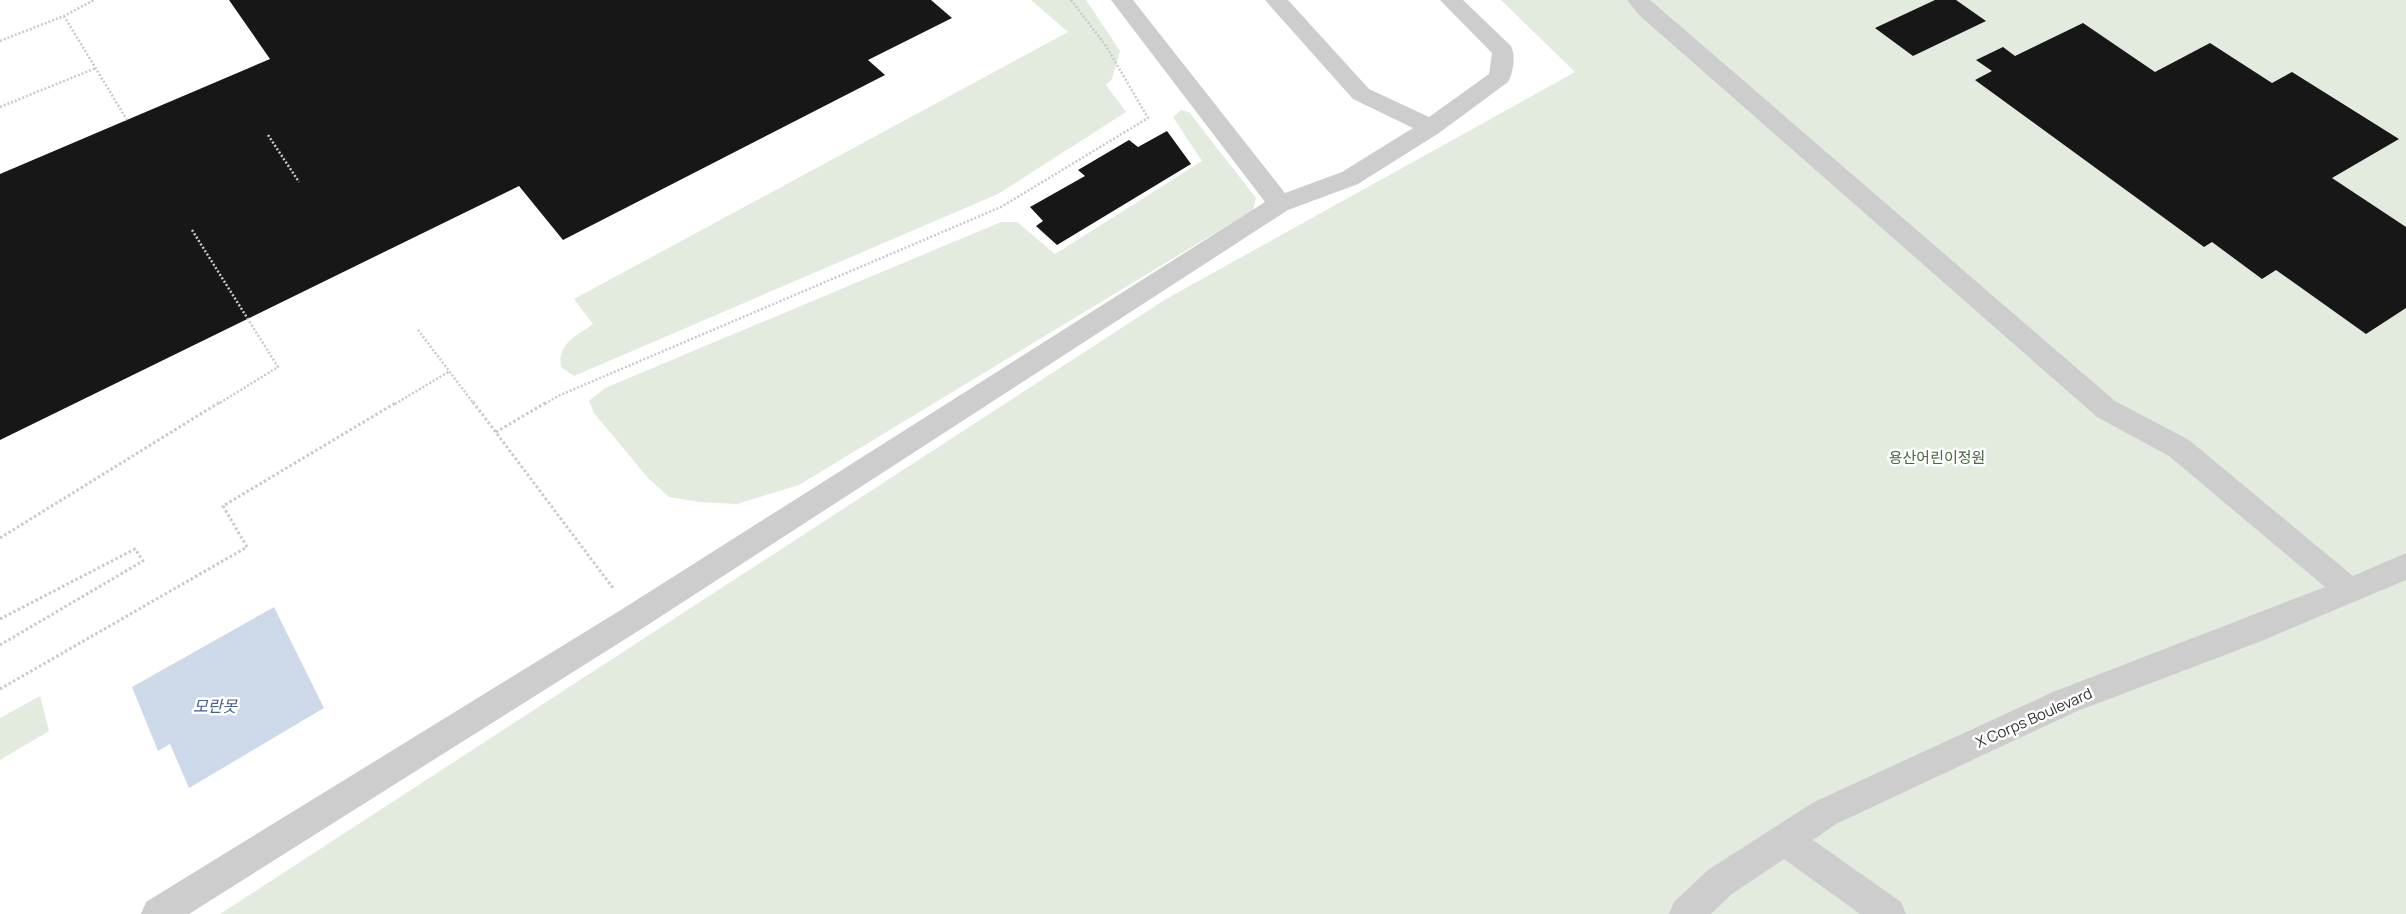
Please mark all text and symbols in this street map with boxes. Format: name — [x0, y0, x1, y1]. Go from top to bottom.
park label: 용산어린이정원 — [1889, 447, 1985, 468]
street label: X Corps Boulevard — [1972, 682, 2095, 753]
water label: 모란못 — [193, 695, 238, 717]

